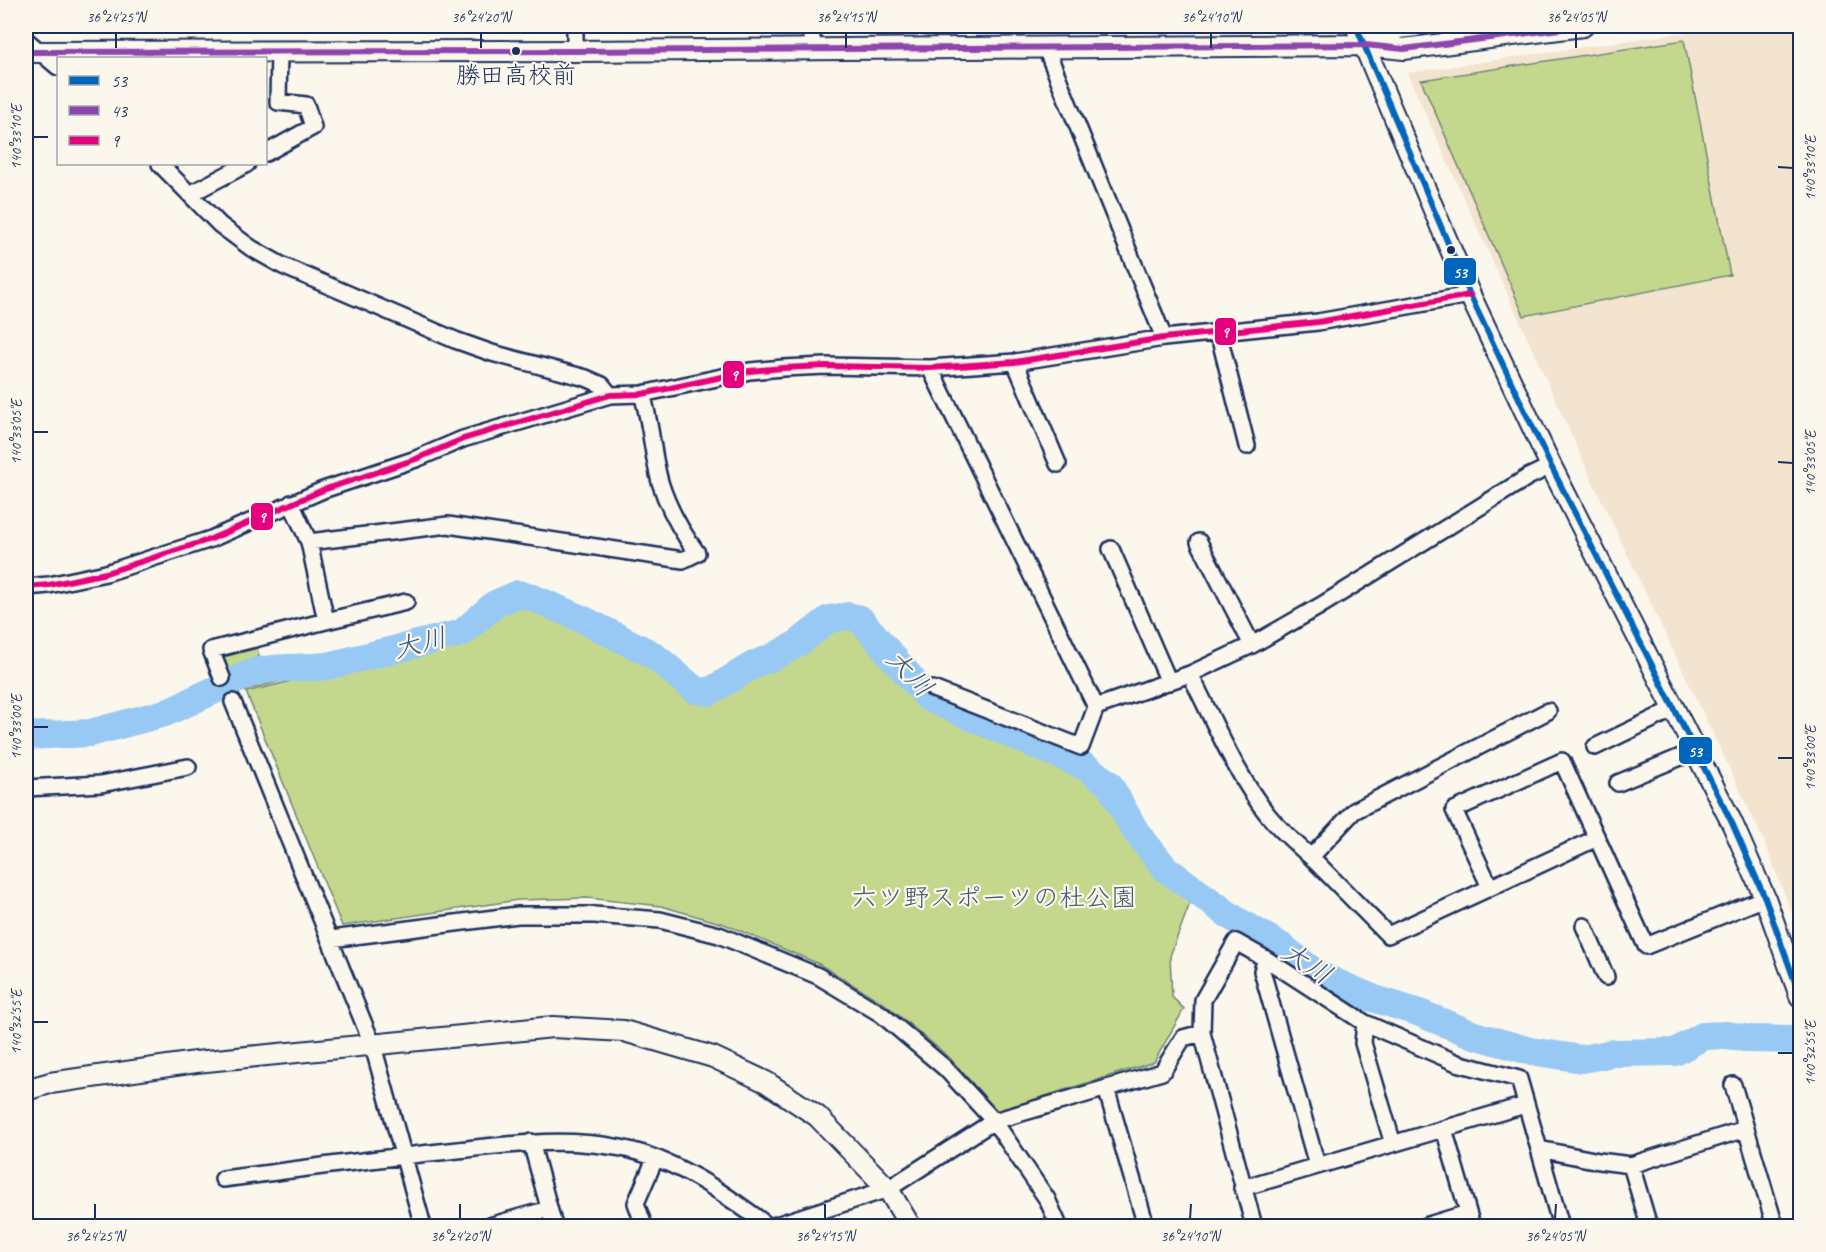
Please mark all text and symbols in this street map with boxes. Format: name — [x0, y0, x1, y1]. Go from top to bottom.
text: 36°24'25"N — [86, 8, 149, 27]
text: 36°24'20"N — [451, 8, 514, 27]
text: 36°24'15"N — [816, 8, 879, 27]
text: 36°24'10"N — [1181, 8, 1244, 27]
text: 36°24'05"N — [1546, 8, 1609, 27]
marker: 勝田高校前 — [510, 45, 522, 57]
legend — [57, 57, 267, 165]
place label: 勝田高校前 — [456, 60, 576, 90]
text: 53 — [111, 70, 129, 92]
text: 43 — [111, 100, 129, 122]
text: 140°33'10"E — [7, 103, 26, 169]
text: 9 — [111, 130, 121, 152]
text: 140°33'10"E — [1801, 134, 1820, 200]
unlabelled marker — [1445, 244, 1457, 256]
line badge: 53 — [1443, 257, 1477, 286]
text: 53 — [1453, 263, 1469, 283]
line badge: 9 — [1214, 317, 1237, 346]
text: 9 — [1221, 322, 1230, 342]
line badge: 9 — [722, 360, 745, 389]
text: 9 — [730, 365, 739, 385]
text: 140°33'05"E — [7, 398, 26, 464]
text: 140°33'05"E — [1801, 429, 1820, 495]
line badge: 9 — [250, 502, 274, 531]
text: 9 — [258, 507, 267, 527]
water label: 大川 — [390, 620, 450, 666]
water label: 大川 — [879, 642, 941, 704]
text: 140°33'00"E — [7, 693, 26, 759]
text: 140°33'00"E — [1801, 724, 1820, 790]
line badge: 53 — [1678, 736, 1713, 765]
text: 53 — [1688, 742, 1704, 762]
park label: 六ツ野スポーツの杜公園 — [851, 881, 1137, 914]
water label: 大川 — [1275, 934, 1339, 992]
text: 140°32'55"E — [7, 988, 26, 1054]
text: 140°32'55"E — [1801, 1019, 1820, 1085]
text: 36°24'25"N — [65, 1227, 128, 1246]
text: 36°24'20"N — [430, 1227, 493, 1246]
text: 36°24'15"N — [795, 1227, 858, 1246]
text: 36°24'10"N — [1160, 1227, 1223, 1246]
text: 36°24'05"N — [1525, 1227, 1588, 1246]

